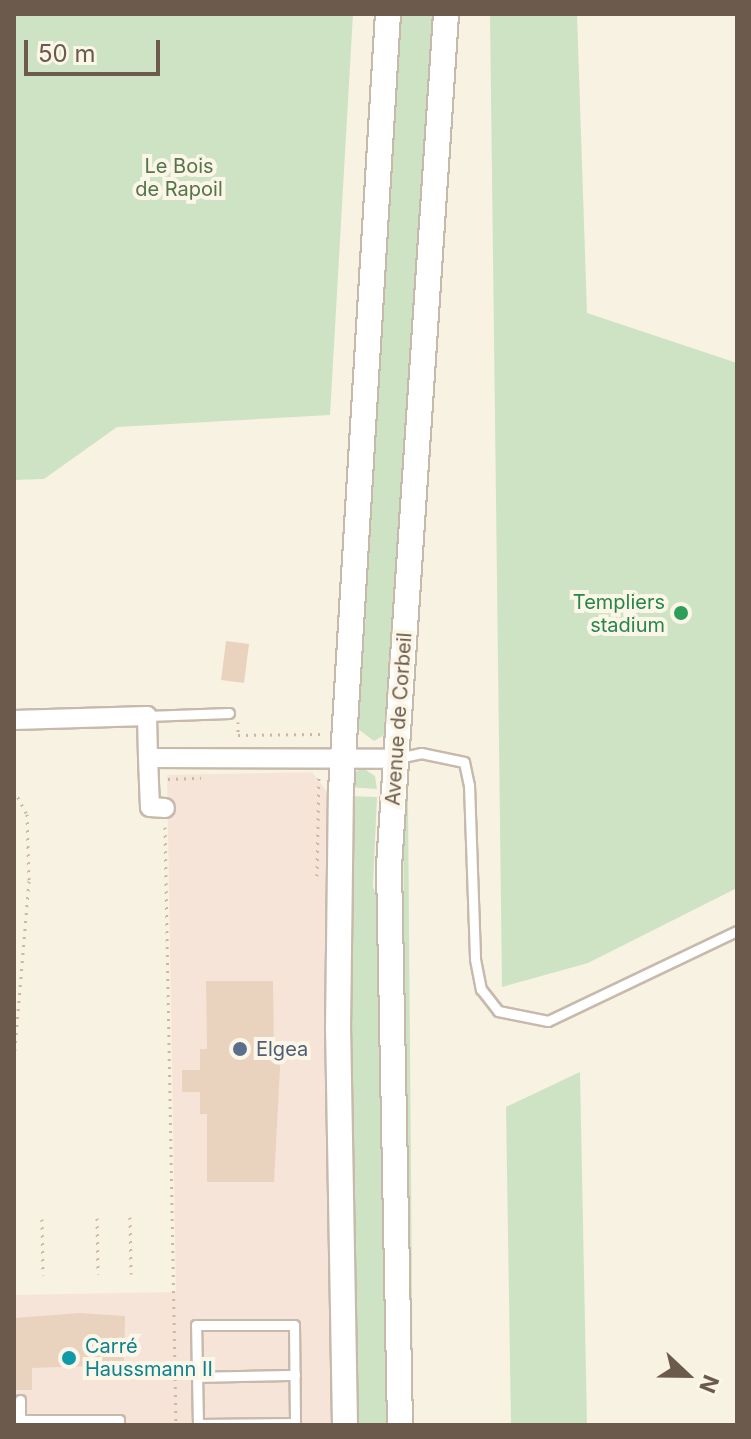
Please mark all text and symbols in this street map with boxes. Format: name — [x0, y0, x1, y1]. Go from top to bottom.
scale bar — [28, 24, 164, 74]
text: 50 m — [38, 39, 96, 68]
park label: Le Bois de Rapoil — [135, 155, 223, 202]
place label: Templiers stadium — [573, 590, 665, 637]
marker: Templiers stadium — [672, 604, 690, 622]
street label: Avenue de Corbeil — [381, 632, 417, 806]
place label: Elgea — [256, 1037, 308, 1061]
marker: Elgea — [231, 1040, 249, 1058]
place label: Carré Haussmann II — [85, 1334, 213, 1381]
north arrow — [647, 1335, 727, 1415]
marker: Carré Haussmann II — [60, 1349, 78, 1367]
text: N — [694, 1371, 724, 1397]

